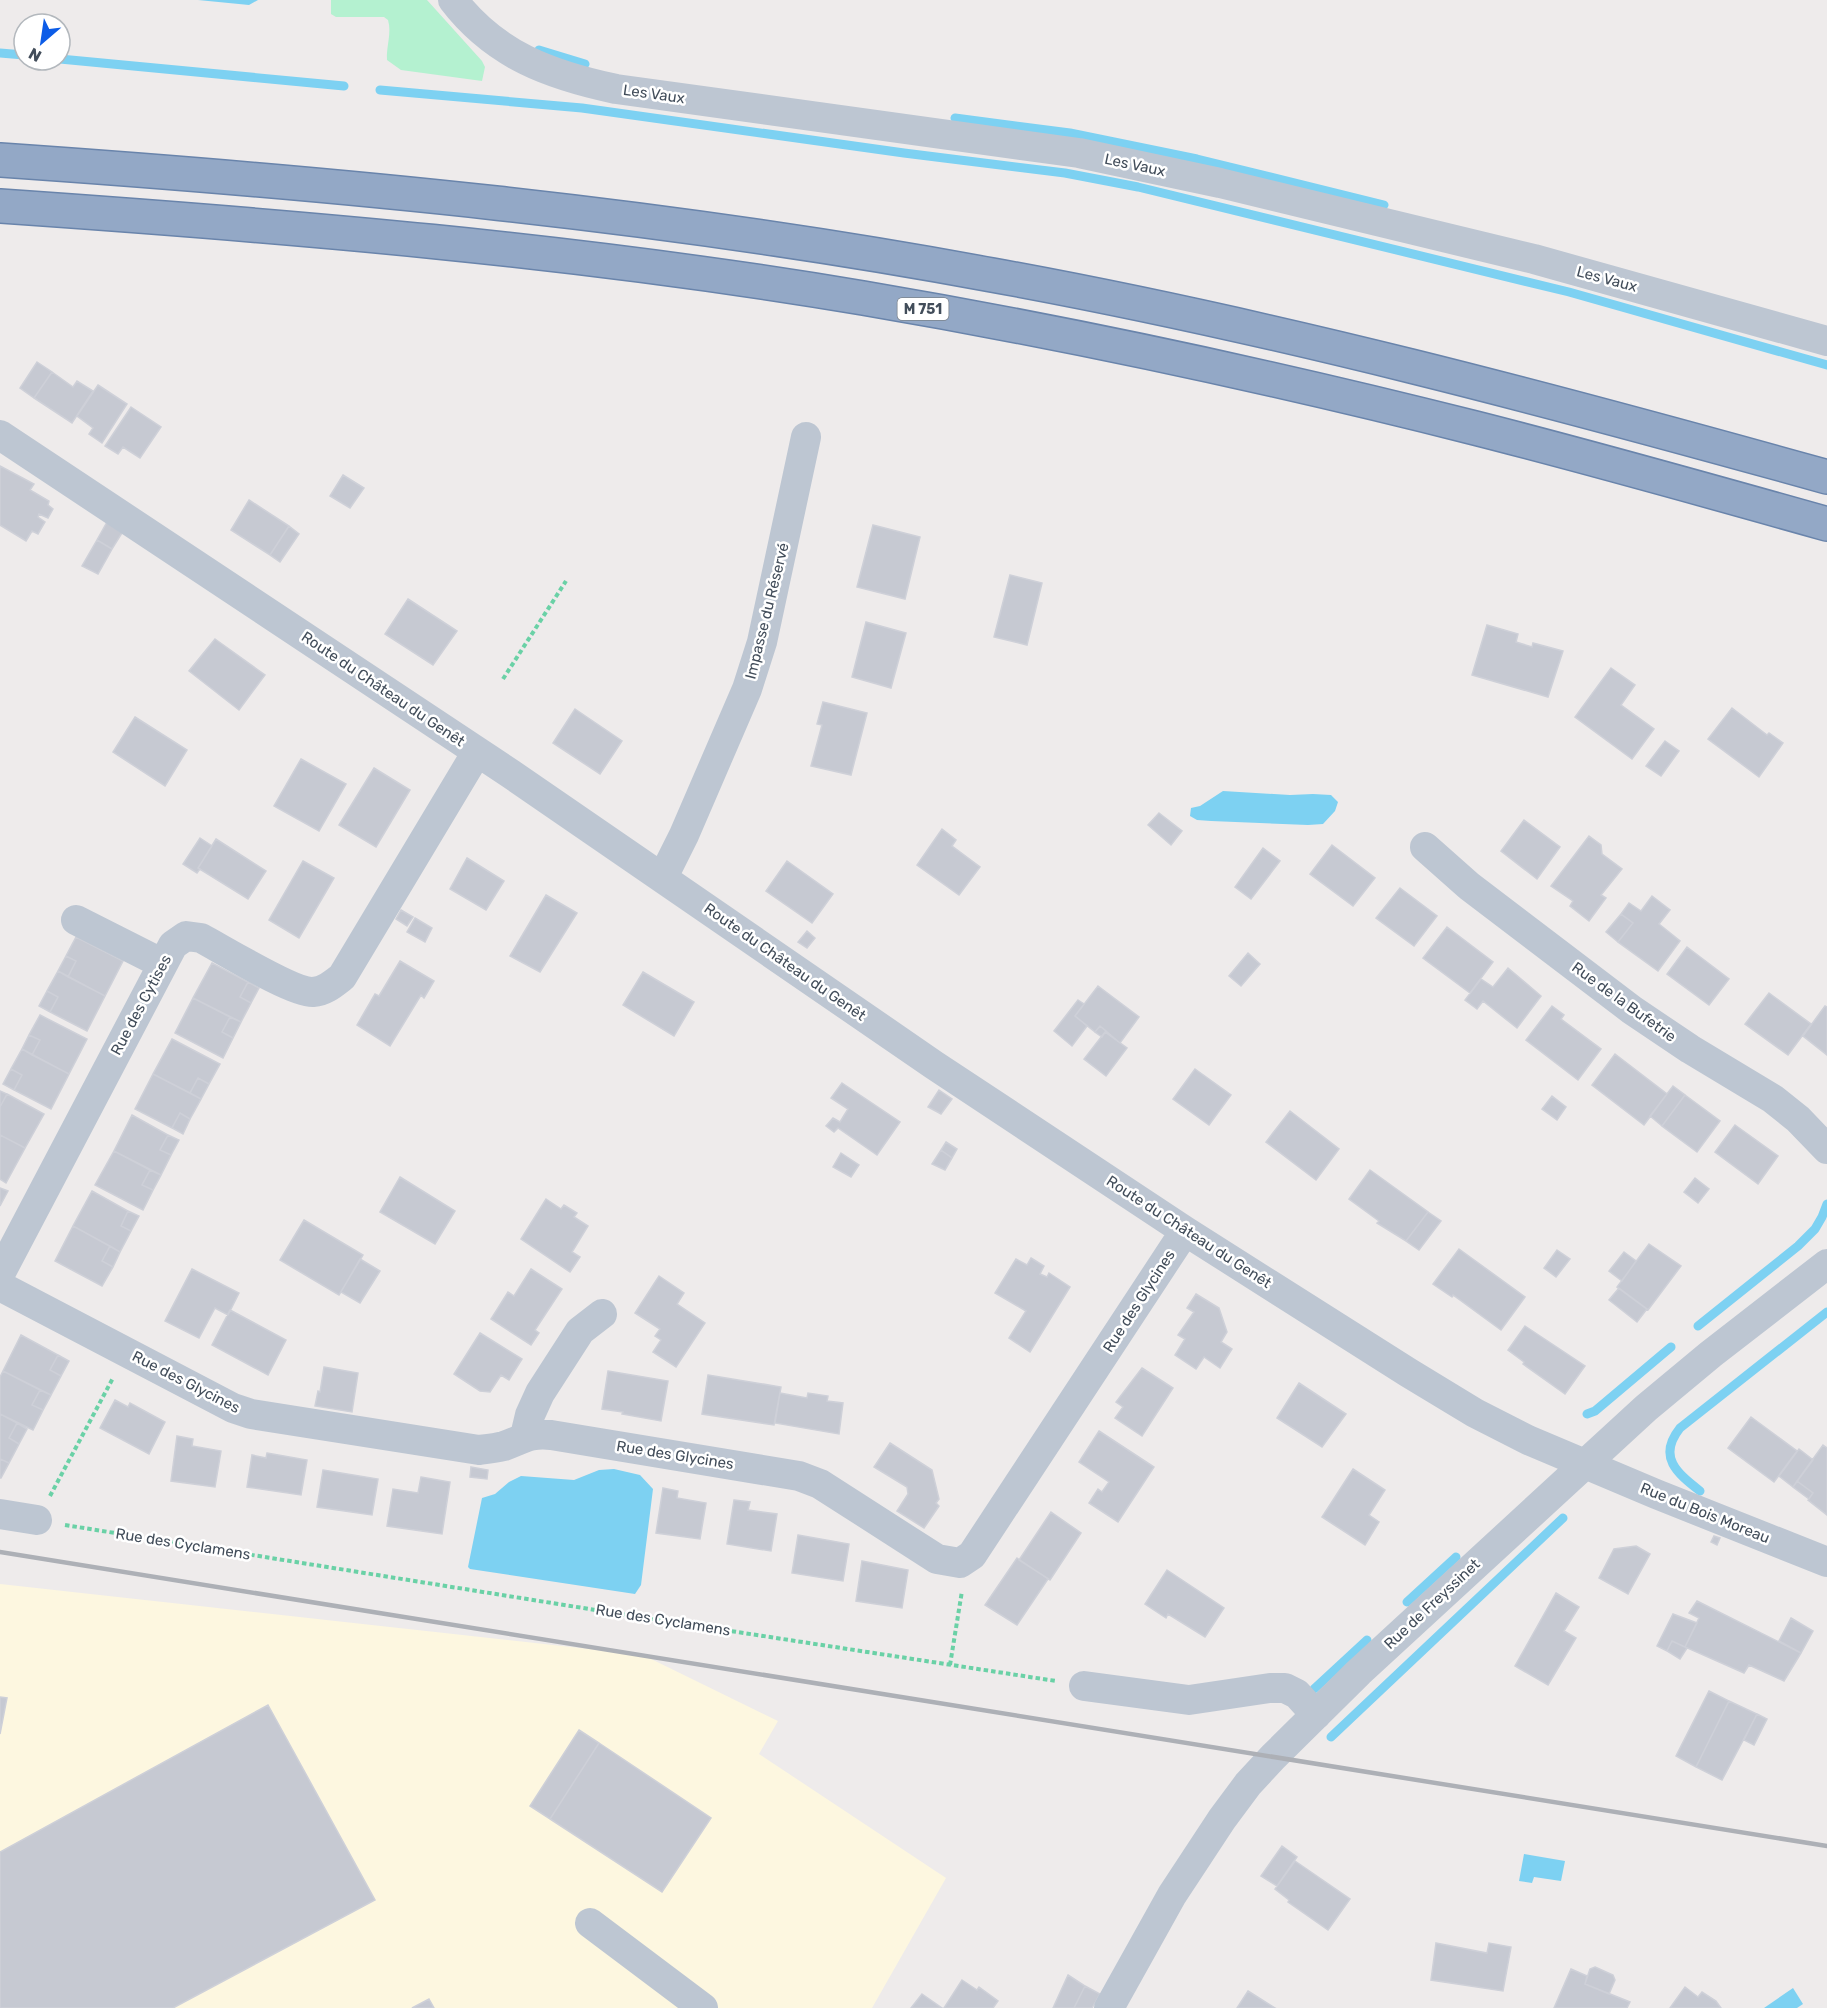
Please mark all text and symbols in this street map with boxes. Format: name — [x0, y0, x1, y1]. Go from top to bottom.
north arrow — [12, 12, 72, 72]
text: N — [25, 44, 45, 66]
street label: Les Vaux — [622, 81, 686, 107]
street label: Les Vaux — [1103, 150, 1167, 180]
street label: Les Vaux — [1575, 262, 1639, 296]
road number: M 751 — [898, 298, 948, 320]
street label: Impasse du Réservé — [741, 541, 793, 681]
street label: Route du Château du Genêt — [298, 628, 468, 751]
street label: Route du Château du Genêt — [701, 899, 869, 1025]
street label: Rue des Cytises — [107, 951, 175, 1058]
street label: Rue de la Bufetrie — [1568, 958, 1680, 1046]
street label: Route du Château du Genêt — [1103, 1172, 1275, 1292]
street label: Rue des Glycines — [1099, 1246, 1179, 1356]
street label: Rue des Glycines — [129, 1347, 243, 1417]
street label: Rue des Glycines — [615, 1437, 735, 1473]
street label: Rue du Bois Moreau — [1638, 1479, 1772, 1547]
street label: Rue des Cyclamens — [114, 1524, 252, 1564]
street label: Rue de Freyssinet — [1380, 1555, 1484, 1653]
street label: Rue des Cyclamens — [594, 1600, 732, 1640]

